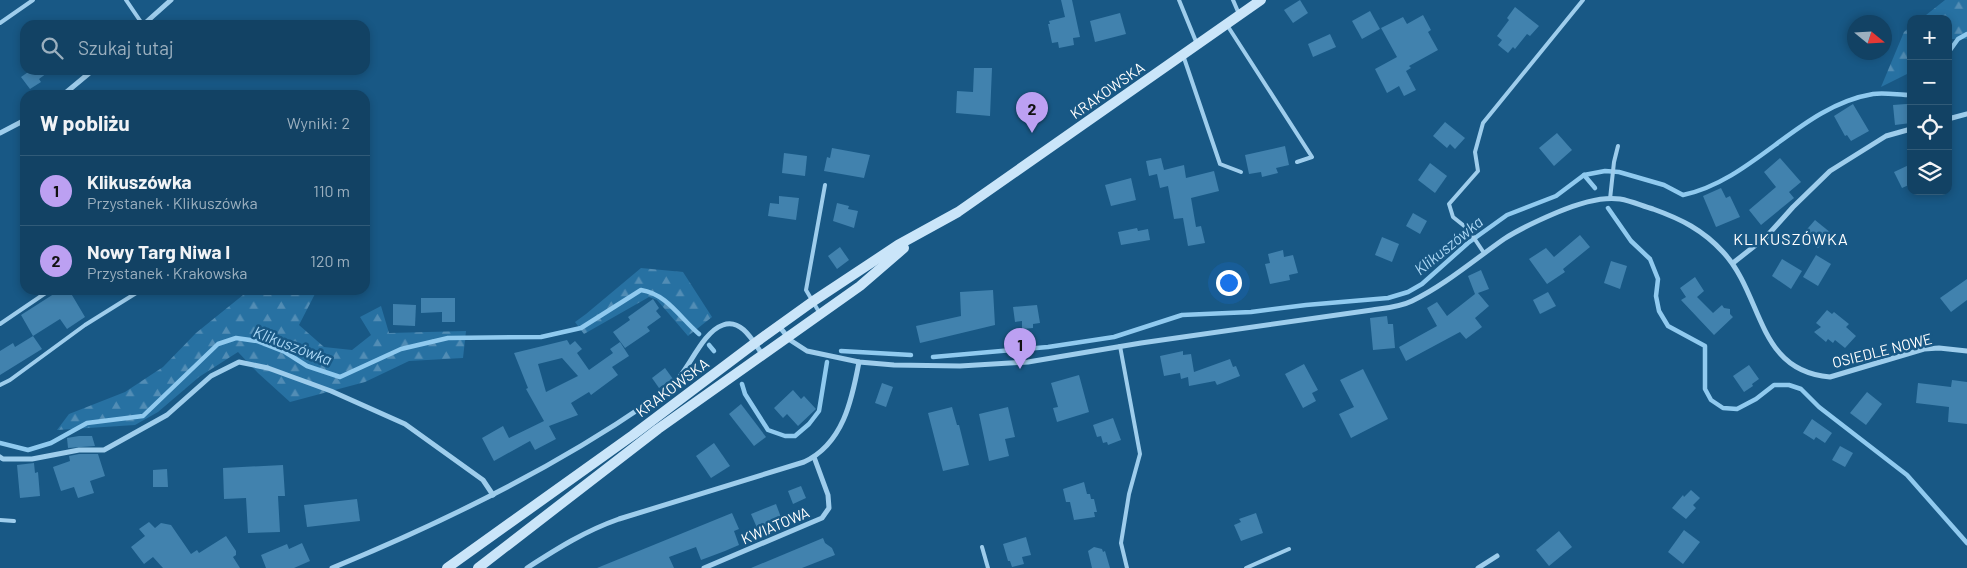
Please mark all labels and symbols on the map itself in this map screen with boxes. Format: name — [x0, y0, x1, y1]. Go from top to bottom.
north arrow — [1847, 15, 1892, 60]
street label: KRAKOWSKA — [1066, 58, 1148, 122]
pin: 2 — [1016, 92, 1048, 133]
water label: Klikuszówka — [1410, 212, 1486, 278]
district label: KLIKUSZÓWKA — [1733, 229, 1849, 248]
your location — [1216, 270, 1242, 296]
water label: Klikuszówka — [251, 321, 335, 369]
pin: 1 — [1004, 328, 1036, 369]
street label: OSIEDLE NOWE — [1830, 329, 1934, 371]
street label: KRAKOWSKA — [632, 354, 712, 420]
street label: KWIATOWA — [738, 503, 812, 547]

